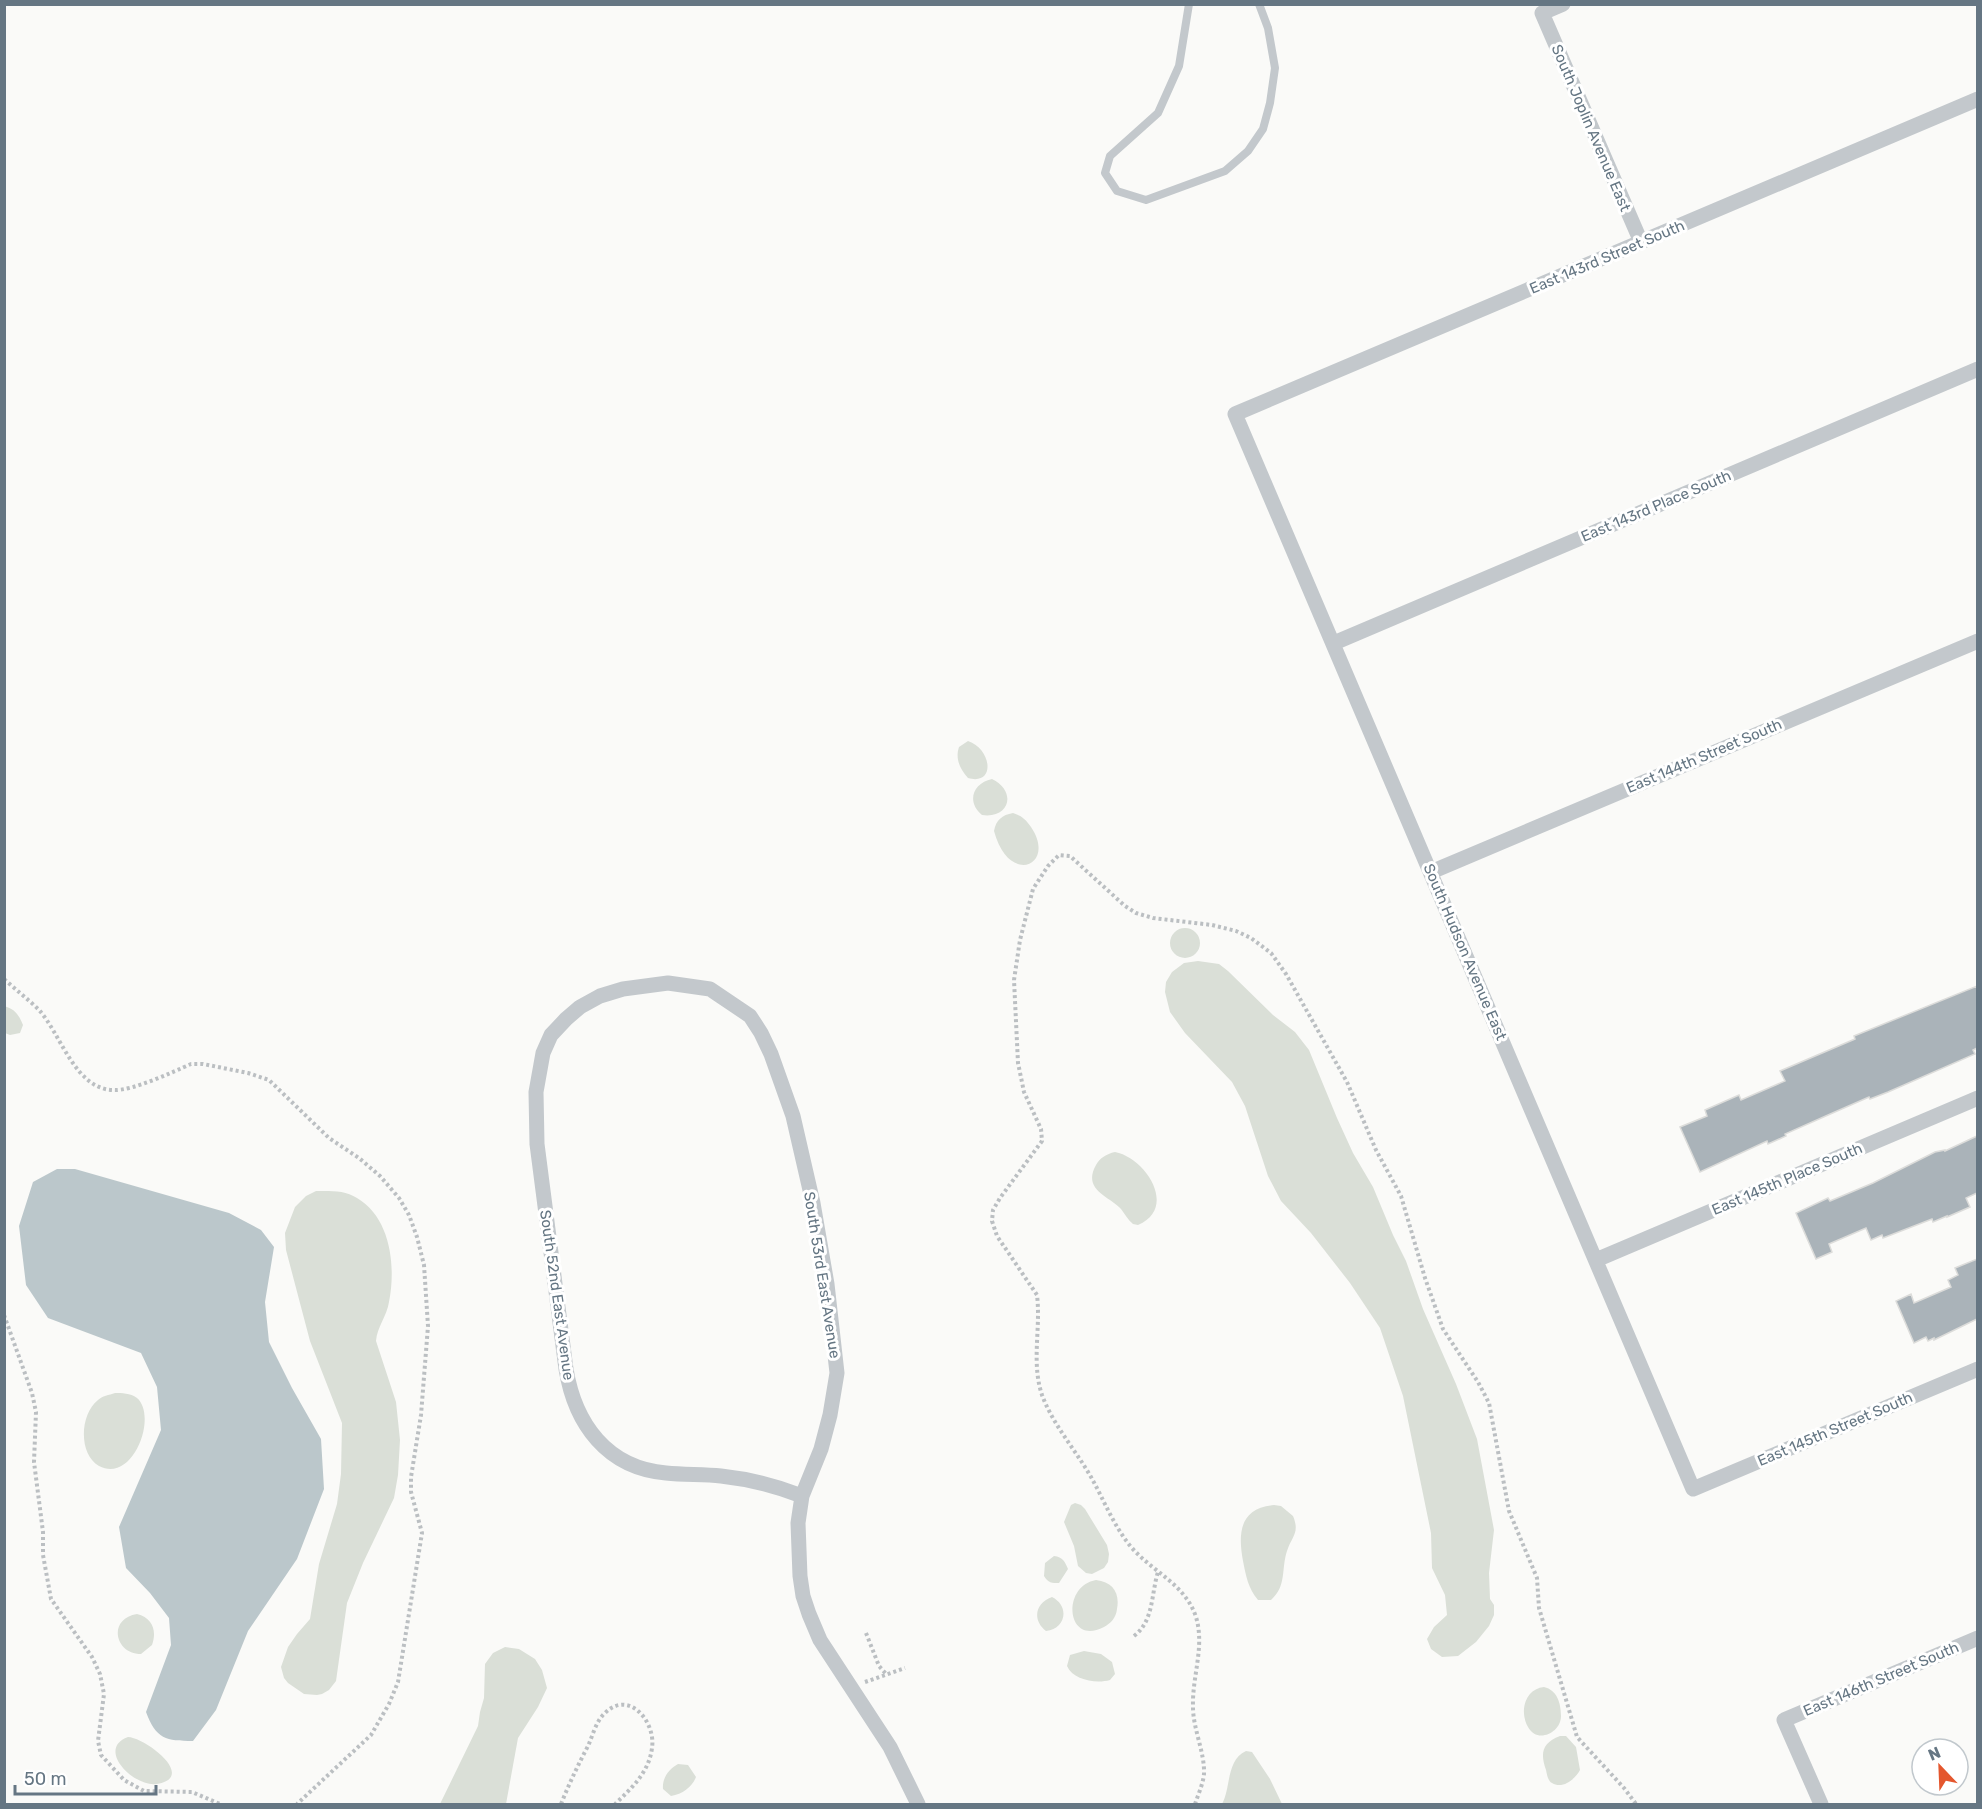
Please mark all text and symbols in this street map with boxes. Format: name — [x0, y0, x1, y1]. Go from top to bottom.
street label: South Joplin Avenue East — [1548, 42, 1634, 214]
street label: East 143rd Street South — [1527, 216, 1687, 298]
street label: East 143rd Place South — [1578, 466, 1734, 546]
street label: East 144th Street South — [1623, 715, 1785, 797]
street label: South Hudson Avenue East — [1420, 861, 1510, 1043]
street label: East 145th Place South — [1709, 1139, 1865, 1219]
street label: South 53rd East Avenue — [800, 1190, 844, 1360]
street label: South 52nd East Avenue — [536, 1209, 578, 1381]
street label: East 145th Street South — [1755, 1388, 1915, 1470]
street label: East 146th Street South — [1801, 1638, 1961, 1720]
north arrow — [1910, 1737, 1970, 1797]
text: N — [1925, 1743, 1943, 1765]
scale bar — [15, 1758, 156, 1796]
text: 50 m — [24, 1768, 67, 1790]

